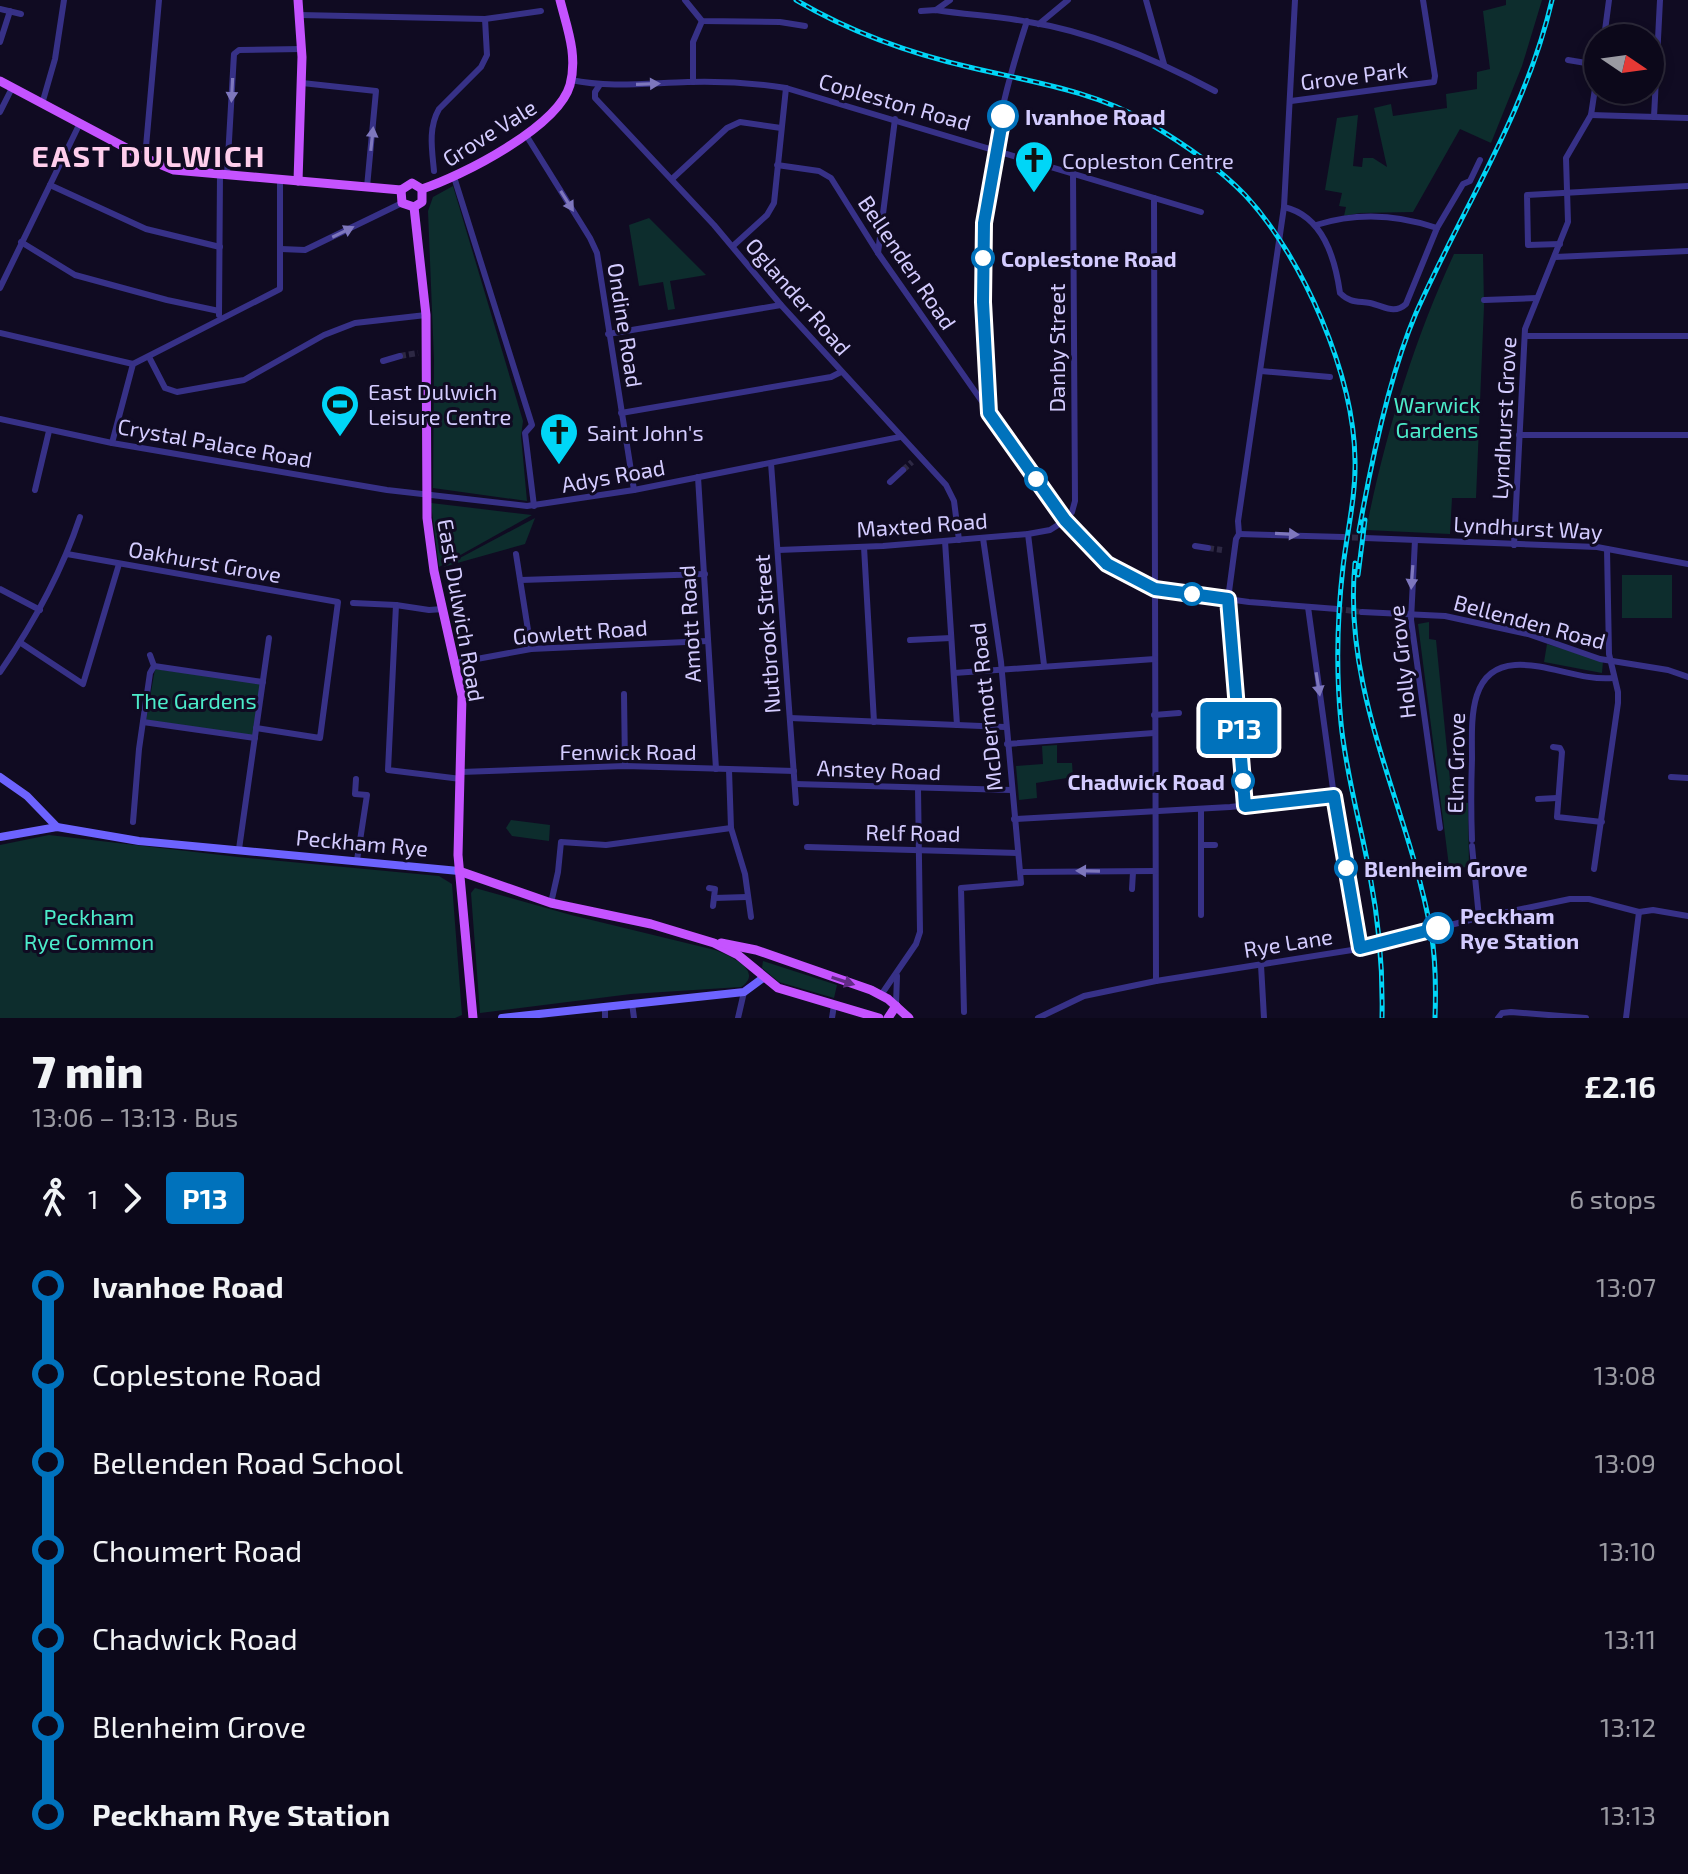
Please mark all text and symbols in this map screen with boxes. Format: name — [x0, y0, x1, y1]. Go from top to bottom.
north arrow — [1584, 24, 1664, 104]
map controls — [1584, 24, 1664, 104]
street label: Grove Park — [1299, 56, 1409, 94]
street label: Copleston Road — [816, 67, 974, 135]
one-way arrow — [636, 77, 661, 90]
one-way arrow — [225, 78, 238, 103]
street label: Grove Vale — [437, 93, 541, 171]
marker: Ivanhoe Road — [988, 101, 1018, 131]
place label: Ivanhoe Road — [1025, 103, 1166, 129]
one-way arrow — [366, 126, 379, 151]
district label: EAST DULWICH — [32, 137, 266, 173]
church icon: Copleston Centre — [1013, 139, 1055, 194]
place label: Copleston Centre — [1062, 147, 1234, 173]
street label: Bellenden Road — [854, 190, 962, 334]
one-way arrow — [559, 191, 574, 212]
one-way arrow — [331, 225, 355, 239]
street label: Oglander Road — [741, 232, 857, 360]
place label: Coplestone Road — [1001, 245, 1177, 271]
marker: Coplestone Road — [972, 247, 994, 269]
street label: Ondine Road — [603, 261, 649, 389]
street label: Danby Street — [1043, 283, 1069, 413]
street label: Lyndhurst Grove — [1486, 336, 1520, 500]
place label: East Dulwich Leisure Centre — [368, 378, 511, 429]
sports icon: East Dulwich Leisure Centre — [319, 383, 361, 438]
park label: Warwick Gardens — [1393, 391, 1481, 442]
church icon: Saint John's — [538, 411, 580, 466]
street label: Crystal Palace Road — [116, 412, 314, 472]
place label: Saint John's — [587, 419, 704, 445]
street label: Adys Road — [559, 453, 667, 497]
unlabelled marker — [1025, 468, 1047, 490]
street label: Maxted Road — [856, 506, 988, 542]
street label: Lyndhurst Way — [1453, 510, 1604, 544]
street label: East Dulwich Road — [433, 517, 491, 703]
one-way arrow — [1275, 528, 1300, 541]
street label: Oakhurst Grove — [127, 535, 283, 587]
street label: Nutbrook Street — [747, 554, 785, 714]
street label: Amott Road — [673, 565, 705, 683]
one-way arrow — [1406, 565, 1419, 590]
unlabelled marker — [1181, 583, 1203, 605]
street label: Bellenden Road — [1451, 588, 1609, 654]
street label: Holly Grove — [1382, 604, 1420, 720]
street label: Gowlett Road — [512, 613, 648, 649]
street label: McDermott Road — [963, 621, 1007, 793]
one-way arrow — [1312, 672, 1325, 697]
park label: The Gardens — [131, 687, 257, 713]
line badge: P13 — [1193, 702, 1285, 754]
text: P13 — [1216, 711, 1262, 745]
street label: Elm Grove — [1441, 712, 1469, 814]
street label: Fenwick Road — [560, 738, 697, 764]
street label: Anstey Road — [816, 754, 942, 784]
place label: Chadwick Road — [1067, 768, 1225, 794]
marker: Chadwick Road — [1232, 770, 1254, 792]
street label: Relf Road — [865, 818, 961, 846]
street label: Peckham Rye — [295, 823, 429, 861]
place label: Blenheim Grove — [1364, 855, 1528, 881]
marker: Blenheim Grove — [1335, 857, 1357, 879]
one-way arrow — [1074, 865, 1100, 877]
place label: Peckham Rye Station — [1460, 902, 1579, 954]
park label: Peckham Rye Common — [24, 903, 154, 954]
marker: Peckham Rye Station — [1423, 913, 1453, 943]
street label: Rye Lane — [1242, 922, 1334, 962]
one-way arrow — [831, 975, 855, 987]
text: 7 min — [32, 1044, 144, 1097]
text: £2.16 — [1584, 1068, 1656, 1104]
text: 13:06 – 13:13 · Bus — [32, 1101, 238, 1132]
icon: walk — [32, 1176, 76, 1220]
icon: forward — [110, 1176, 154, 1220]
text: P13 — [182, 1181, 228, 1215]
text: 1 — [88, 1183, 98, 1214]
text: 6 stops — [1569, 1183, 1656, 1214]
text: Ivanhoe Road — [92, 1268, 284, 1304]
text: 13:07 — [1596, 1271, 1656, 1302]
text: Coplestone Road — [92, 1356, 322, 1392]
text: 13:08 — [1594, 1359, 1656, 1390]
text: Bellenden Road School — [92, 1444, 403, 1480]
text: 13:09 — [1595, 1447, 1656, 1478]
text: Choumert Road — [92, 1532, 302, 1568]
text: 13:10 — [1599, 1535, 1656, 1566]
text: Chadwick Road — [92, 1620, 298, 1656]
text: 13:11 — [1604, 1623, 1656, 1654]
text: Blenheim Grove — [92, 1708, 306, 1744]
text: 13:12 — [1600, 1711, 1656, 1742]
text: Peckham Rye Station — [92, 1796, 390, 1832]
text: 13:13 — [1600, 1799, 1656, 1830]

